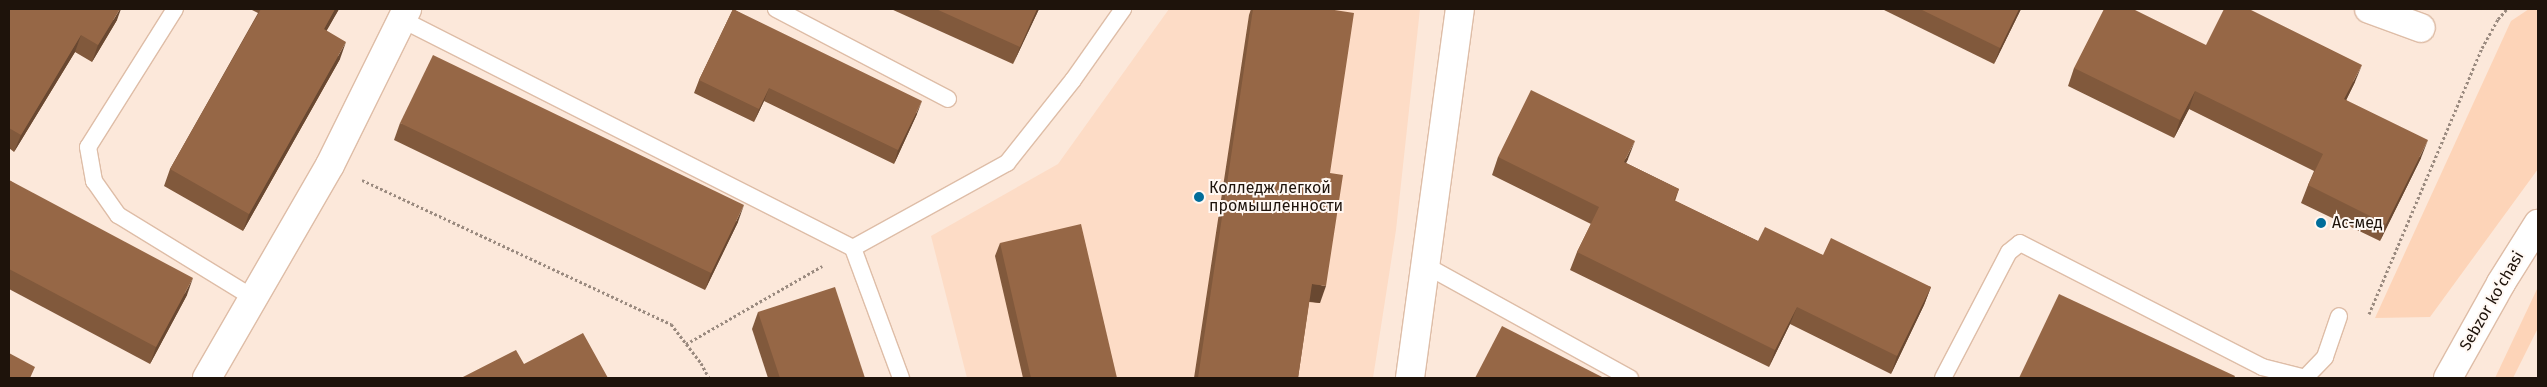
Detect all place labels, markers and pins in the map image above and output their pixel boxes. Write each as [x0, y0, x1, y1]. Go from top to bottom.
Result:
place label: Колледж легкой промышленности [1209, 178, 1343, 216]
marker: Колледж легкой промышленности [1193, 191, 1205, 203]
place label: Ас-мед [2332, 213, 2383, 233]
marker: Ас-мед [2314, 216, 2328, 230]

